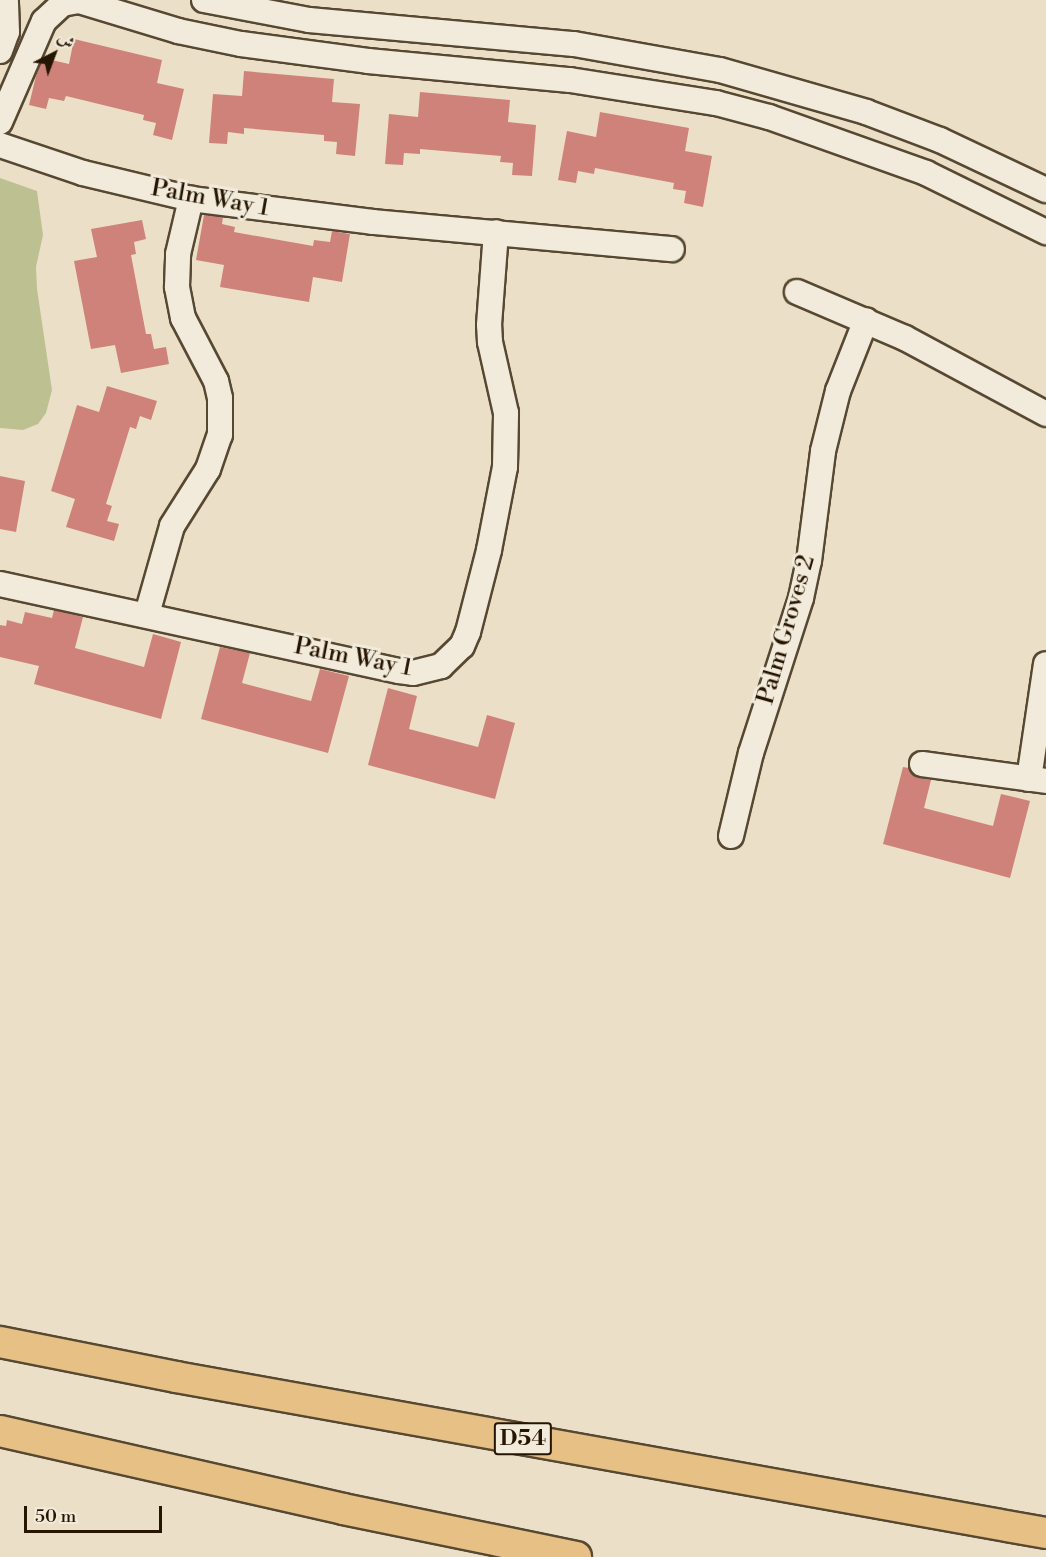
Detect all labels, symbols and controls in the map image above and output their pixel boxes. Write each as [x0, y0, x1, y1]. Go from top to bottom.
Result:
north arrow [24, 24, 84, 84]
text: ش [53, 28, 79, 53]
street label: Palm Way 1 [149, 174, 271, 224]
street label: Palm Groves 2 [752, 552, 822, 708]
street label: Palm Way 1 [292, 632, 414, 684]
road number: D54 [493, 1420, 553, 1458]
scale bar [27, 1494, 165, 1532]
text: 50 m [35, 1505, 76, 1528]

